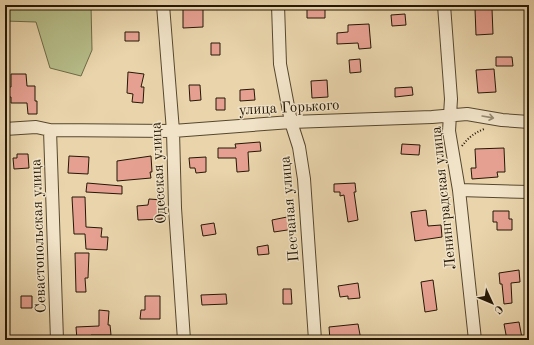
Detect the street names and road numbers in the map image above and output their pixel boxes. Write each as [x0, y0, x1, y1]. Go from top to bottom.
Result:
street label: улица Горького [238, 98, 340, 119]
street label: Одесская улица [149, 121, 170, 224]
street label: Ленинградская улица [429, 125, 459, 270]
street label: Песчаная улица [278, 155, 303, 262]
street label: Севастопольская улица [29, 158, 50, 314]

